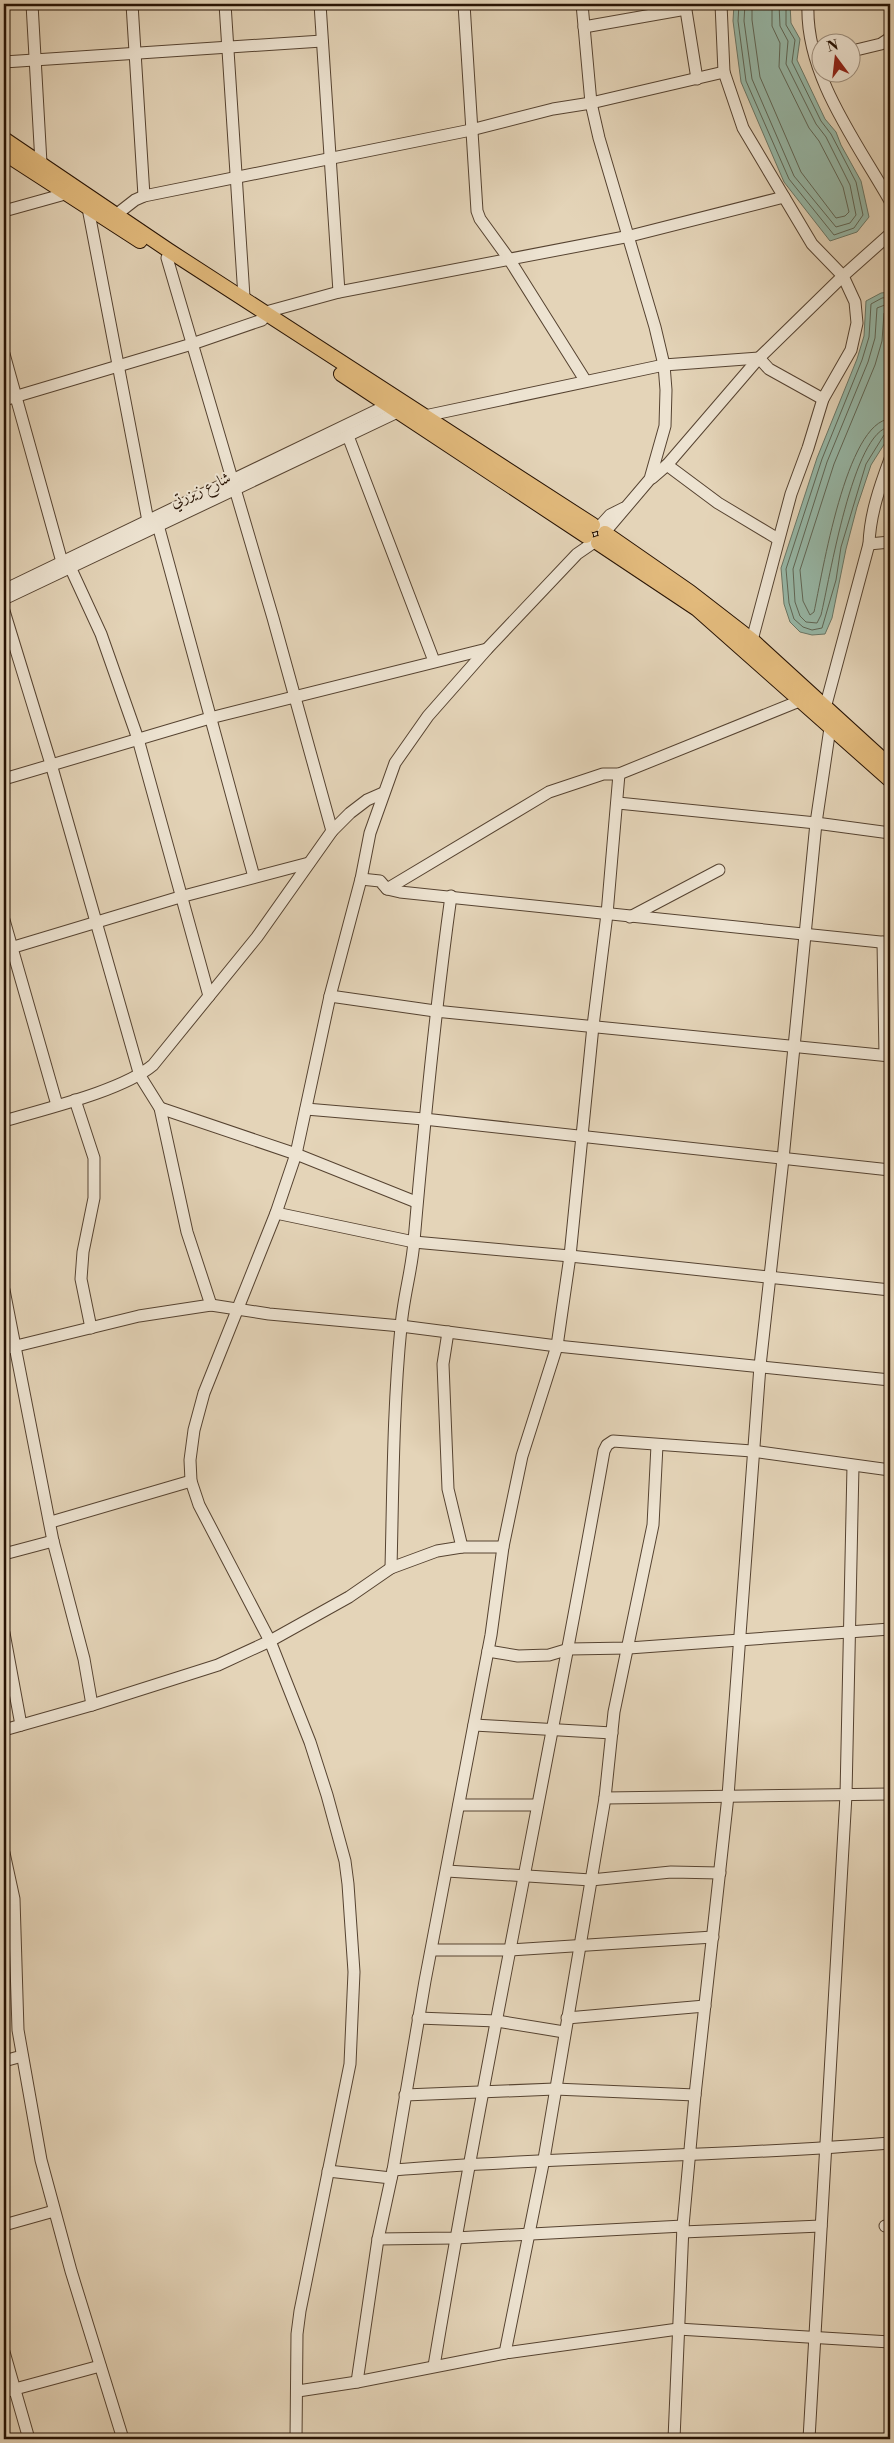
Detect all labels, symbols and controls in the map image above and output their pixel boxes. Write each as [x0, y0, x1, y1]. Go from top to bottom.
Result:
north arrow [812, 32, 862, 82]
text: N [825, 36, 841, 57]
street label: شارع زيزرتي [167, 468, 235, 515]

